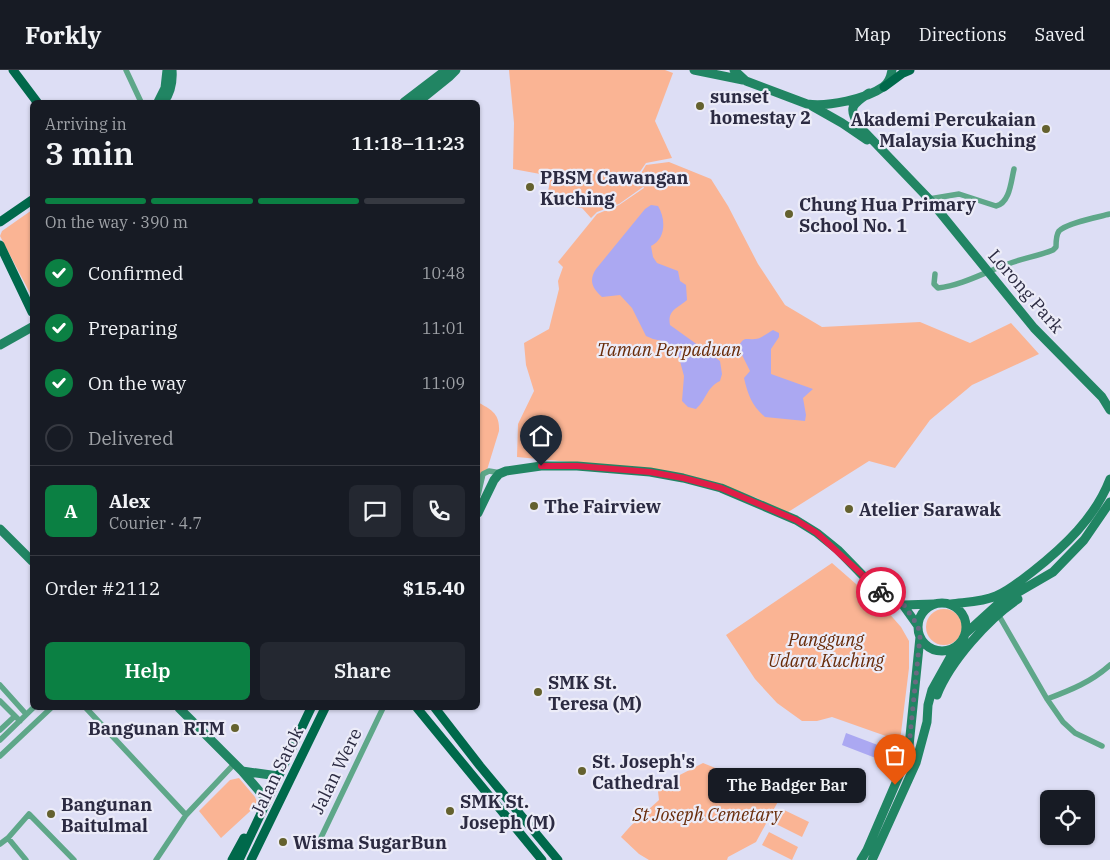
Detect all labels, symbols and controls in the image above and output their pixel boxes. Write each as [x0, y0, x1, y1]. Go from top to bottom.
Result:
text: Forkly [25, 19, 101, 51]
text: Map [854, 23, 891, 46]
text: Directions [919, 23, 1007, 46]
text: Saved [1035, 23, 1085, 46]
place label: sunset homestay 2 [710, 85, 811, 129]
marker: sunset homestay 2 [694, 100, 706, 112]
place label: Akademi Percukaian Malaysia Kuching [851, 108, 1037, 152]
text: Arriving in [45, 114, 127, 134]
marker: Akademi Percukaian Malaysia Kuching [1040, 123, 1052, 135]
text: 11:18–11:23 [351, 131, 465, 155]
text: 3 min [45, 132, 134, 174]
place label: PBSM Cawangan Kuching [540, 166, 688, 210]
marker: PBSM Cawangan Kuching [524, 181, 536, 193]
place label: Chung Hua Primary School No. 1 [799, 193, 977, 237]
marker: Chung Hua Primary School No. 1 [783, 208, 795, 220]
text: On the way · 390 m [45, 212, 188, 232]
street label: Lorong Park [983, 244, 1069, 338]
icon: check [45, 259, 73, 287]
text: Confirmed [88, 261, 183, 285]
text: 10:48 [422, 263, 465, 283]
icon: check [45, 314, 73, 342]
text: Preparing [88, 316, 177, 340]
text: 11:01 [422, 318, 465, 338]
park label: Taman Perpaduan [597, 338, 742, 361]
icon: check [45, 369, 73, 397]
text: On the way [88, 371, 186, 395]
text: 11:09 [422, 373, 465, 393]
pin [520, 415, 562, 466]
icon: home [527, 422, 555, 450]
text: Delivered [88, 426, 174, 450]
button: chat [349, 485, 401, 537]
button: phone [413, 485, 465, 537]
text: Alex [109, 489, 150, 513]
place label: The Fairview [544, 495, 662, 518]
place label: Atelier Sarawak [859, 498, 1001, 521]
text: A [64, 499, 78, 523]
marker: The Fairview [528, 500, 540, 512]
marker: Atelier Sarawak [843, 503, 855, 515]
text: Courier · 4.7 [109, 513, 202, 533]
courier [856, 567, 906, 617]
text: Order #2112 [45, 576, 160, 600]
text: $15.40 [403, 576, 465, 600]
icon: bike [867, 578, 895, 606]
park label: Panggung Udara Kuching [768, 628, 885, 672]
button: Help [45, 642, 250, 700]
button: Share [260, 642, 465, 700]
place label: SMK St. Teresa (M) [548, 671, 642, 715]
marker: SMK St. Teresa (M) [532, 686, 544, 698]
place label: Bangunan RTM [88, 717, 225, 740]
marker: Bangunan RTM [229, 722, 241, 734]
street label: Jalan Satok [246, 722, 309, 819]
street label: Jalan Were [305, 724, 367, 818]
pin [874, 734, 916, 785]
icon: bag [881, 741, 909, 769]
place label: St. Joseph's Cathedral [592, 750, 695, 794]
marker: St. Joseph's Cathedral [576, 765, 588, 777]
callout: The Badger Bar [708, 768, 865, 802]
text: The Badger Bar [727, 775, 847, 795]
place label: SMK St. Joseph (M) [460, 790, 555, 834]
map controls [1040, 790, 1095, 845]
button: locate [1040, 790, 1095, 845]
place label: Bangunan Baitulmal [61, 793, 152, 837]
park label: St Joseph Cemetary [632, 803, 783, 826]
marker: SMK St. Joseph (M) [444, 805, 456, 817]
marker: Bangunan Baitulmal [45, 808, 57, 820]
place label: Wisma SugarBun [293, 831, 447, 854]
marker: Wisma SugarBun [277, 836, 289, 848]

